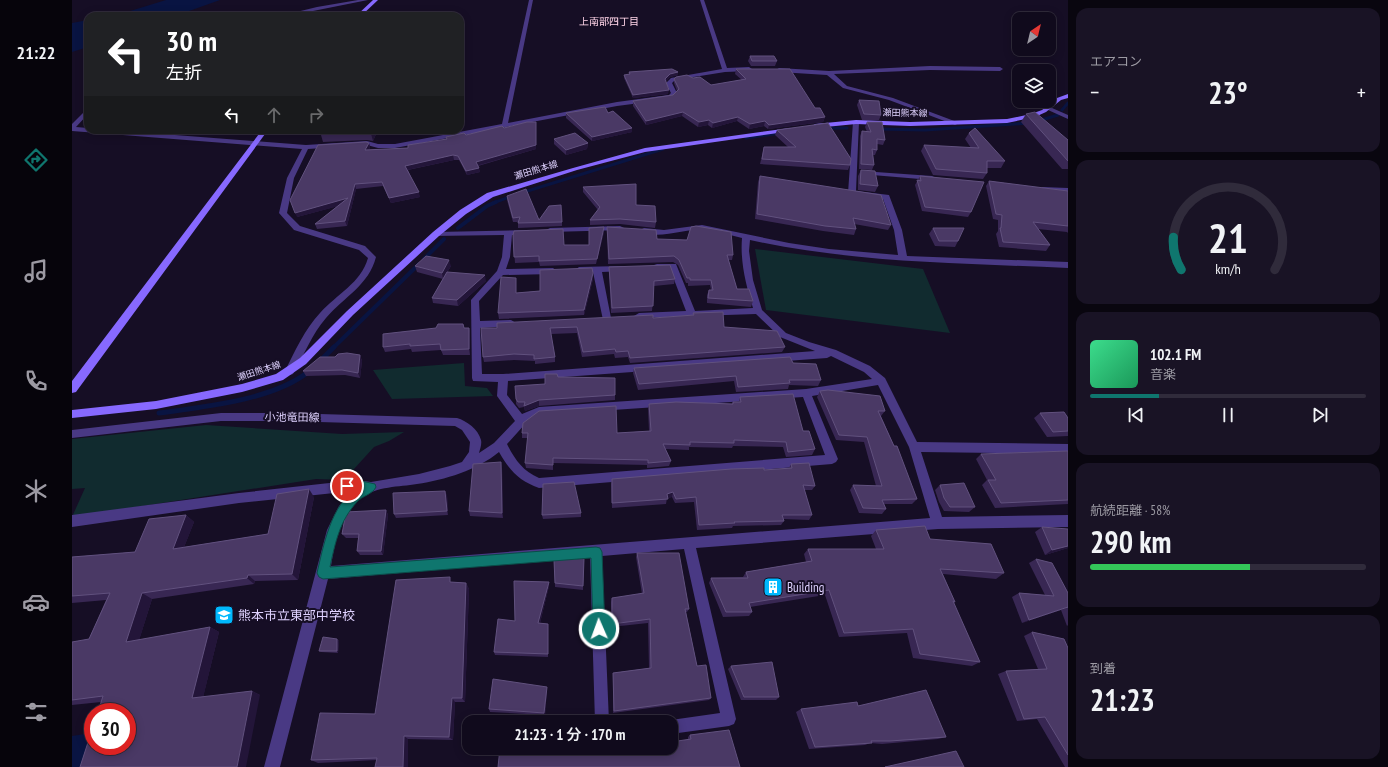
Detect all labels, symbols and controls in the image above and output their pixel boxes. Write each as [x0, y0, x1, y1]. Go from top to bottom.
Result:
north arrow [1012, 12, 1056, 56]
map controls [1012, 12, 1056, 108]
district label: 上南部四丁目 [579, 15, 639, 28]
text: 30 m [166, 22, 217, 59]
icon: left [100, 28, 152, 80]
text: 21:22 [17, 41, 55, 64]
text: エアコン [1090, 53, 1142, 70]
text: 左折 [166, 61, 202, 84]
button: layers [1012, 64, 1056, 108]
text: 23° [1208, 73, 1248, 112]
text: − [1090, 78, 1099, 106]
text: + [1357, 78, 1366, 106]
icon: left [221, 104, 243, 126]
icon: ahead [263, 104, 285, 126]
icon: right [305, 104, 327, 126]
street label: 瀬田熊本線 [882, 107, 929, 118]
icon: directions [22, 146, 50, 174]
street label: 瀬田熊本線 [513, 157, 560, 181]
text: 21 [1208, 210, 1248, 263]
icon: music [22, 257, 50, 285]
text: km/h [1215, 258, 1241, 277]
text: 102.1 FM [1150, 345, 1201, 364]
street label: 瀬田熊本線 [236, 358, 283, 383]
text: 音楽 [1150, 366, 1176, 383]
icon: phone [22, 367, 50, 395]
icon: previous [1125, 404, 1147, 426]
icon: pause [1217, 404, 1239, 426]
icon: next [1309, 404, 1331, 426]
street label: 小池竜田線 [264, 410, 320, 424]
pin [330, 469, 364, 503]
icon: arrive [336, 475, 358, 497]
icon: climate [22, 477, 50, 505]
text: 航続距離 · 58% [1090, 502, 1170, 519]
text: 290 km [1090, 522, 1171, 561]
building icon: Building [762, 576, 784, 598]
place label: Building [787, 579, 824, 596]
icon: car [22, 588, 50, 616]
school or university icon: 熊本市立東部中学校 [213, 604, 235, 626]
place label: 熊本市立東部中学校 [238, 607, 355, 624]
position arrow [578, 608, 620, 650]
text: 到着 [1090, 660, 1116, 677]
text: 21:23 [1090, 680, 1155, 719]
icon: filters [22, 698, 50, 726]
speed limit sign: 30 [84, 703, 136, 755]
text: 21:23 · 1 分 · 170 m [515, 725, 625, 744]

